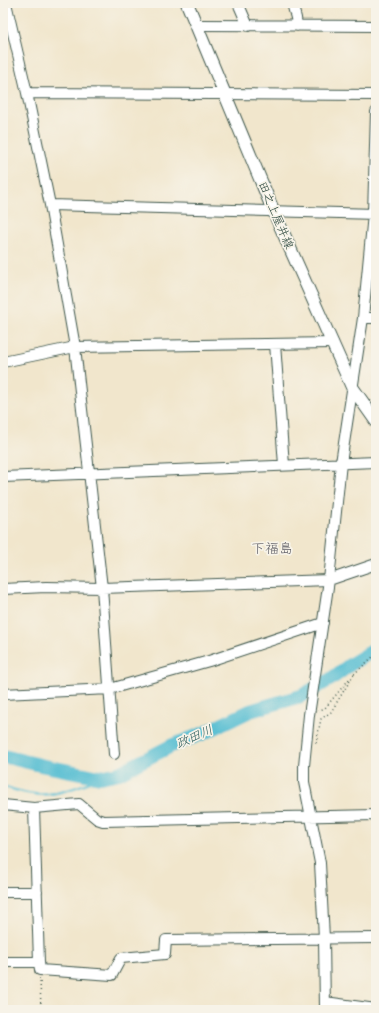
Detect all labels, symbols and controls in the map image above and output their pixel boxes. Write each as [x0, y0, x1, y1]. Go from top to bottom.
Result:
street label: 田之上屋井線 [255, 179, 297, 251]
district label: 下福島 [251, 539, 293, 557]
water label: 政田川 [173, 721, 215, 752]

